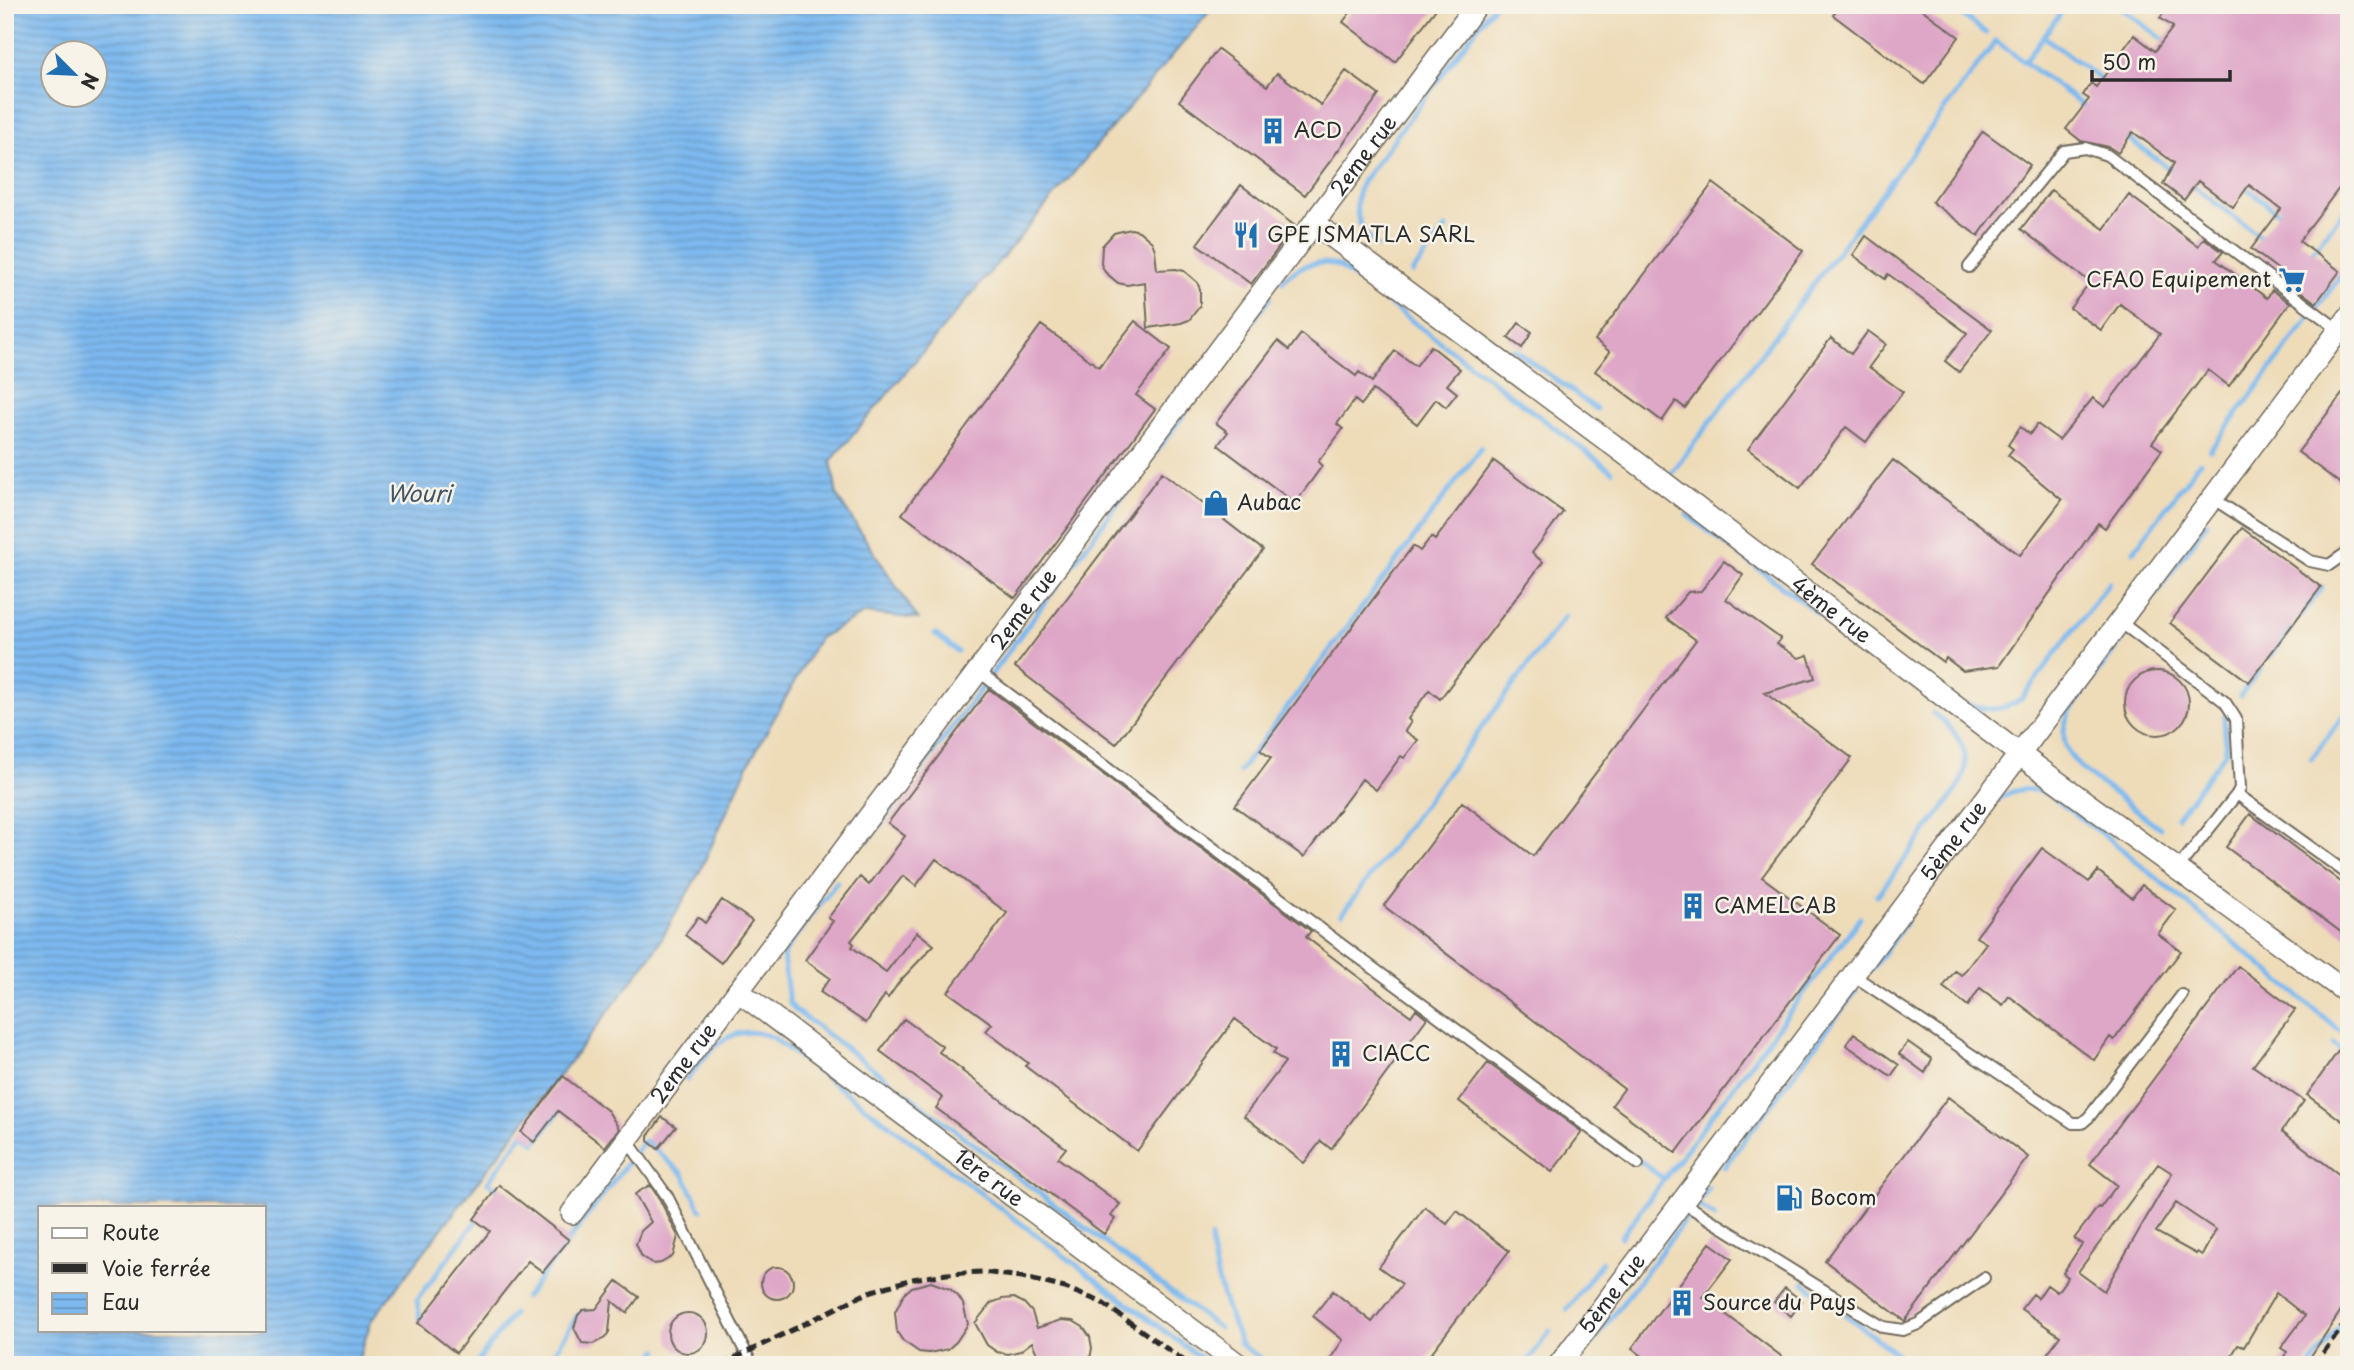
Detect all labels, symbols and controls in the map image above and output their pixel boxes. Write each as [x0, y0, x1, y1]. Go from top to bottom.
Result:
north arrow [38, 38, 108, 108]
scale bar [2092, 38, 2230, 82]
text: 50 m [2102, 45, 2156, 77]
text: N [75, 69, 106, 94]
street label: 2eme rue [1321, 107, 1403, 202]
place label: ACD [1294, 113, 1342, 145]
building icon: ACD [1258, 116, 1288, 146]
place label: GPE ISMATLA SARL [1267, 217, 1475, 249]
restaurant icon: GPE ISMATLA SARL [1231, 220, 1261, 250]
place label: CFAO Equipement [2086, 262, 2271, 294]
supermarket icon: CFAO Equipement [2277, 265, 2307, 295]
water label: Wouri [387, 475, 455, 510]
place label: Aubac [1237, 485, 1301, 517]
shop icon: Aubac [1201, 488, 1231, 518]
street label: 2eme rue [982, 561, 1063, 656]
street label: 4ème rue [1785, 567, 1879, 650]
street label: 5ème rue [1911, 793, 1993, 887]
place label: CAMELCAB [1714, 888, 1836, 920]
building icon: CAMELCAB [1678, 891, 1708, 921]
street label: 2eme rue [642, 1015, 723, 1109]
place label: CIACC [1362, 1036, 1431, 1068]
building icon: CIACC [1326, 1039, 1356, 1069]
street label: 1ère rue [948, 1140, 1032, 1213]
place label: Bocom [1810, 1180, 1877, 1212]
fuel station icon: Bocom [1774, 1183, 1804, 1213]
legend [38, 1206, 266, 1332]
text: Route [102, 1215, 160, 1247]
street label: 5ème rue [1570, 1246, 1652, 1340]
text: Voie ferrée [102, 1251, 211, 1283]
text: Eau [102, 1285, 140, 1317]
place label: Source du Pays [1703, 1285, 1856, 1317]
building icon: Source du Pays [1667, 1288, 1697, 1318]

